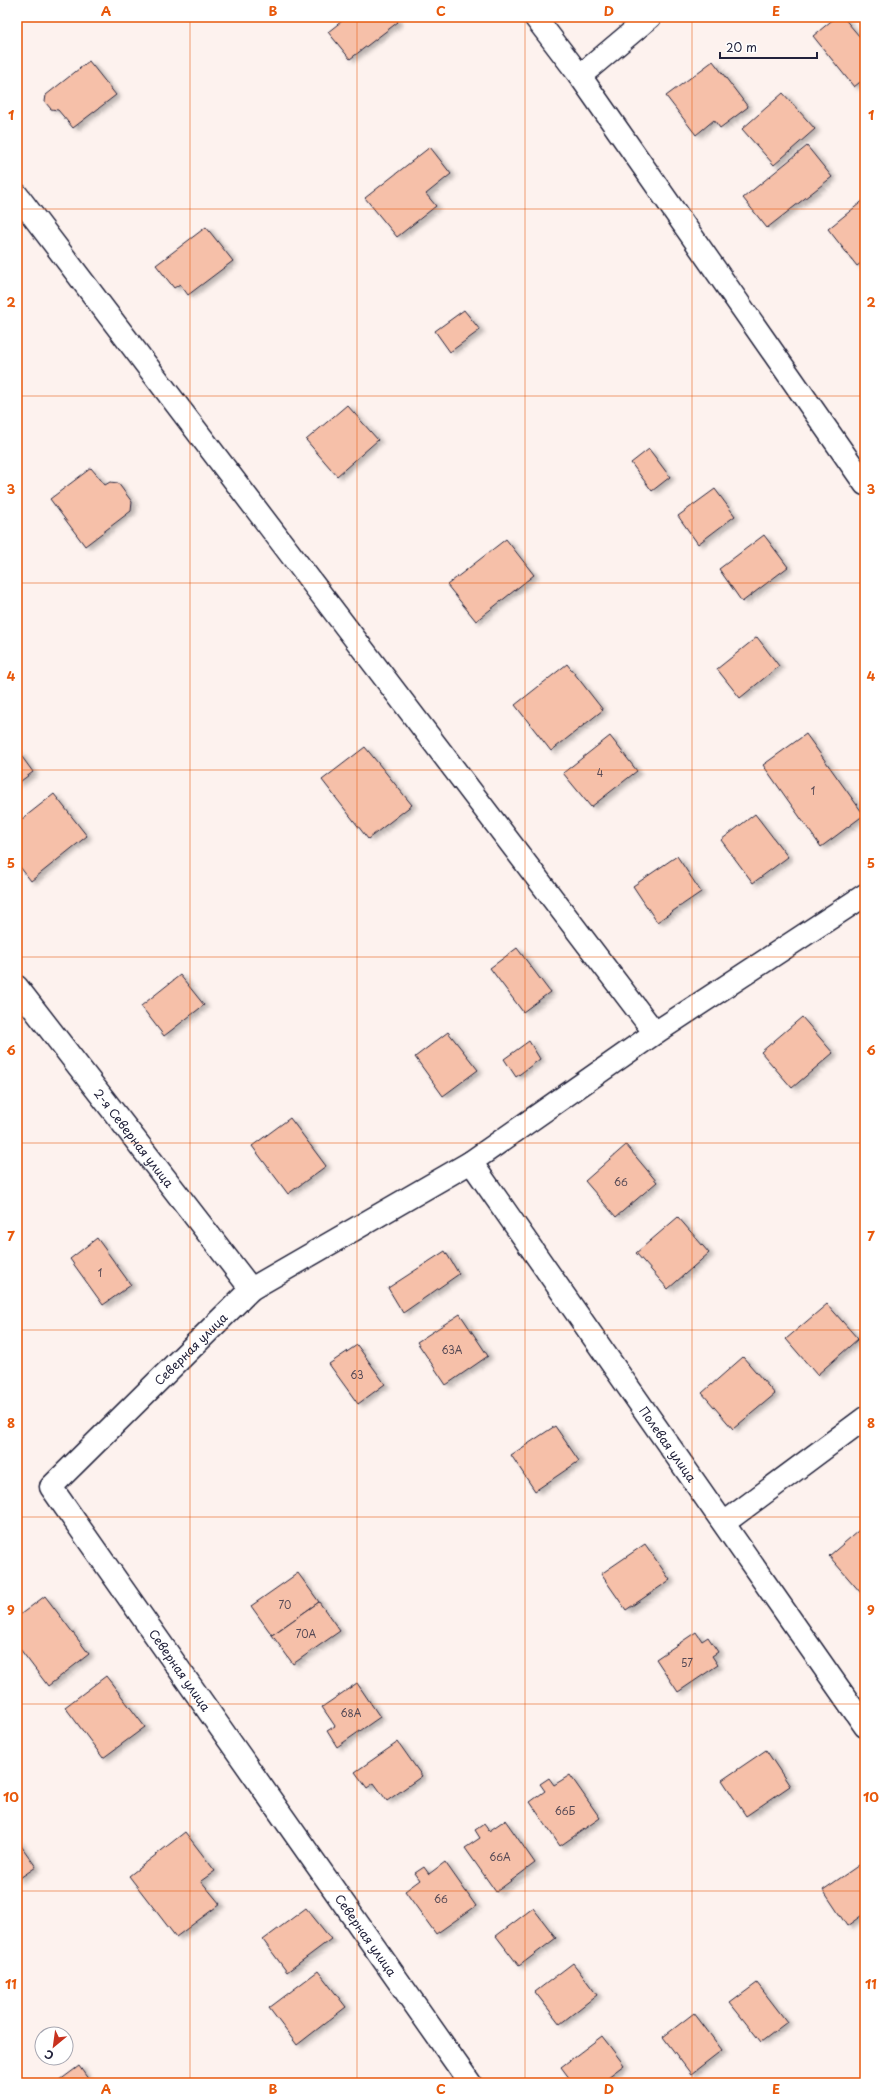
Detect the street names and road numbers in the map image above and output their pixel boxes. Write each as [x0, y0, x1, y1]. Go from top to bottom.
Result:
street label: 2-я Северная улица [90, 1085, 178, 1192]
street label: Северная улица [150, 1308, 232, 1389]
street label: Полевая улица [635, 1402, 701, 1486]
street label: Северная улица [145, 1625, 215, 1715]
street label: Северная улица [331, 1890, 401, 1980]

